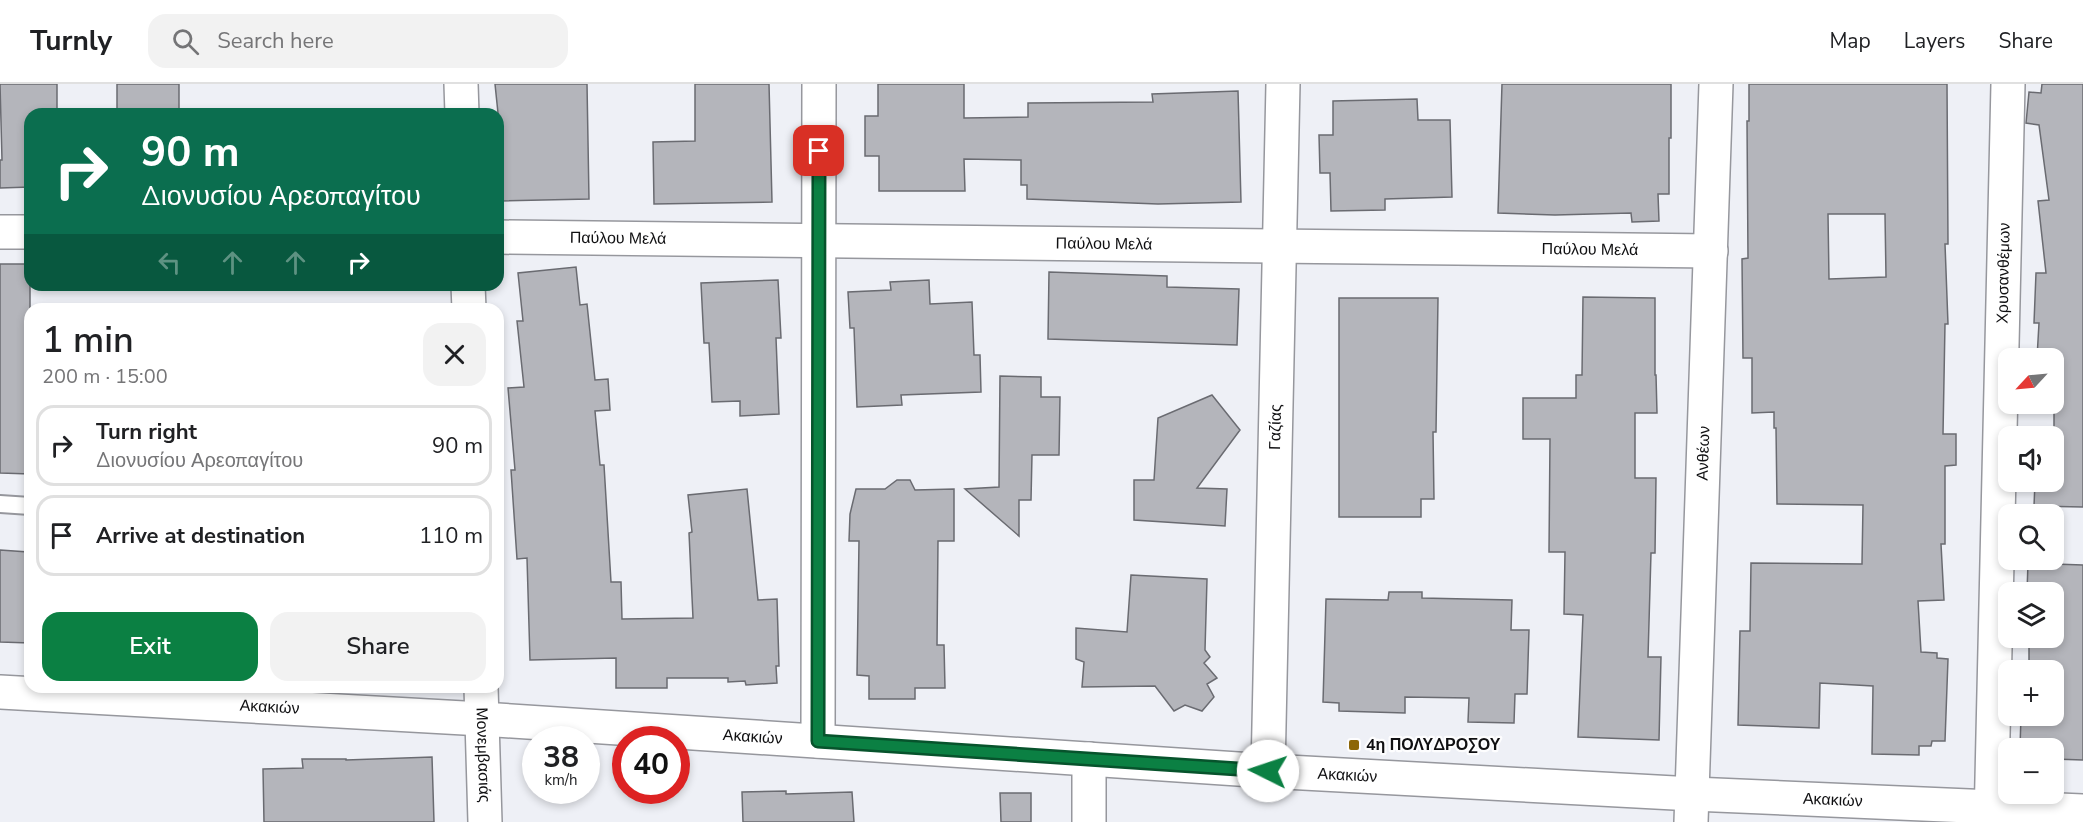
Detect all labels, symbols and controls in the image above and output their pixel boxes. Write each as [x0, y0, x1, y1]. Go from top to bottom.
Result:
search box [148, 14, 568, 68]
text: Turnly [30, 22, 112, 60]
icon: search [169, 25, 202, 58]
text: Search here [217, 26, 334, 56]
text: Map [1829, 27, 1871, 55]
text: Layers [1904, 27, 1965, 55]
text: Share [1998, 27, 2053, 55]
text: 90 m [141, 124, 240, 181]
pin [793, 125, 844, 176]
icon: right [42, 132, 120, 210]
icon: arrive [802, 134, 835, 167]
text: Διονυσίου Αρεοπαγίτου [141, 178, 421, 215]
street label: Χρυσανθέμων [1991, 222, 2016, 324]
street label: Παύλου Μελά [570, 227, 666, 250]
street label: Παύλου Μελά [1056, 232, 1152, 256]
street label: Παύλου Μελά [1542, 238, 1638, 261]
icon: left [153, 246, 186, 279]
icon: ahead [216, 246, 249, 279]
icon: ahead [279, 246, 312, 279]
icon: right [342, 246, 375, 279]
text: 1 min [42, 316, 134, 365]
button: close [423, 323, 486, 386]
north arrow [1998, 348, 2064, 414]
map controls [1998, 348, 2064, 804]
text: 200 m · 15:00 [42, 363, 168, 390]
street label: Γαζίας [1264, 404, 1287, 450]
text: Turn right [96, 417, 197, 447]
street label: Ανθέων [1692, 425, 1715, 481]
button: sound [1998, 426, 2064, 492]
icon: right [45, 429, 78, 462]
text: 90 m [432, 431, 483, 461]
text: Διονυσίου Αρεοπαγίτου [96, 447, 303, 474]
button: search [1998, 504, 2064, 570]
icon: arrive [45, 519, 78, 552]
text: Arrive at destination [96, 521, 305, 551]
text: 110 m [419, 521, 483, 551]
button: layers [1998, 582, 2064, 648]
button: Exit [42, 612, 258, 681]
button: Share [270, 612, 486, 681]
button: + [1998, 660, 2064, 726]
street label: Ακακιών [239, 694, 300, 720]
street label: Μονεμβασιάς [471, 707, 495, 803]
street label: Ακακιών [722, 724, 783, 750]
speed limit sign: 40 [612, 726, 690, 804]
place label: 4η ΠΟΛΥΔΡΟΣΟΥ [1366, 734, 1501, 756]
text: 38 [543, 737, 579, 778]
marker: 4η ΠΟΛΥΔΡΟΣΟΥ [1347, 738, 1361, 752]
button: − [1998, 738, 2064, 804]
position arrow [1236, 739, 1300, 803]
street label: Ακακιών [1317, 763, 1378, 788]
text: km/h [544, 770, 578, 790]
street label: Ακακιών [1802, 788, 1863, 812]

